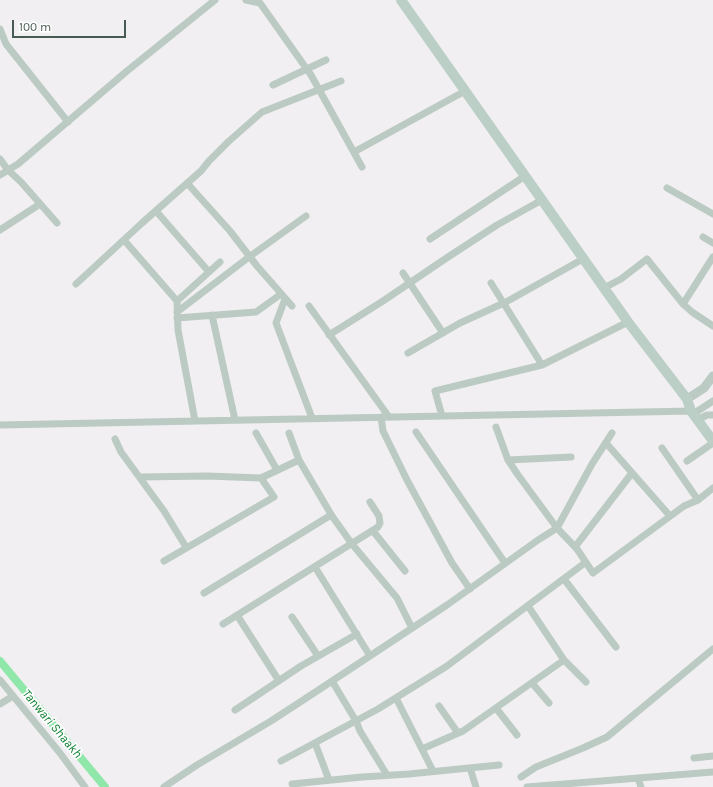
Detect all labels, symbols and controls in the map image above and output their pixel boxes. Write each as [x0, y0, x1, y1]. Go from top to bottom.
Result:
scale bar [14, 12, 128, 38]
text: 100 m [19, 20, 51, 34]
water label: Tanwari Shaakh [19, 686, 85, 762]

